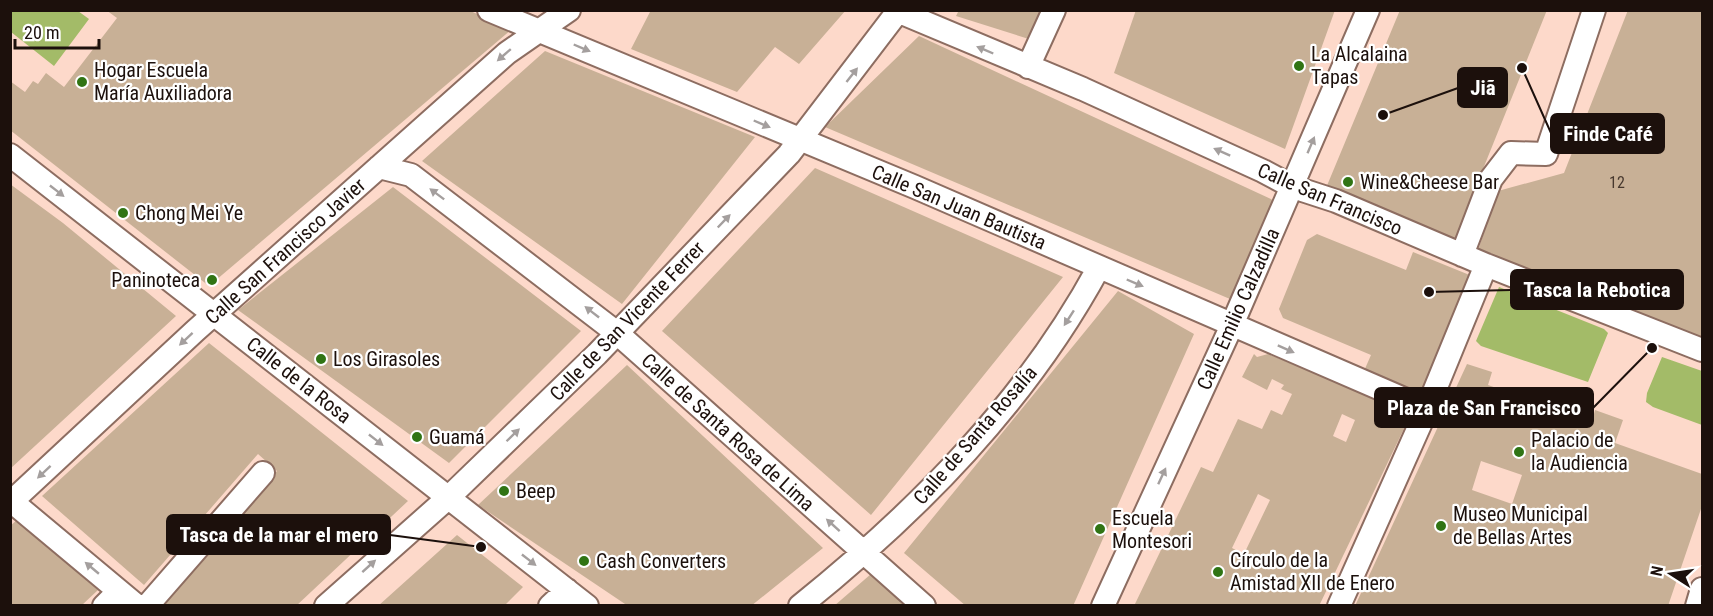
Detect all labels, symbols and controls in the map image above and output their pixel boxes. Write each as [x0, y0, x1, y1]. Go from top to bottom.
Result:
scale bar [15, 12, 99, 50]
text: 20 m [24, 22, 59, 43]
place label: La Alcalaina Tapas [1311, 42, 1408, 89]
one-way arrow [574, 44, 591, 53]
one-way arrow [976, 44, 994, 54]
one-way arrow [496, 49, 512, 62]
place label: Hogar Escuela María Auxiliadora [94, 58, 232, 105]
marker: La Alcalaina Tapas [1292, 59, 1306, 73]
one-way arrow [845, 67, 857, 82]
callout: Jiã [1458, 68, 1507, 107]
marker: Hogar Escuela María Auxiliadora [75, 75, 89, 89]
text: Jiã [1470, 76, 1496, 100]
callout: Finde Café [1551, 114, 1664, 153]
one-way arrow [754, 119, 772, 129]
text: Finde Café [1563, 122, 1653, 146]
one-way arrow [1307, 136, 1316, 154]
one-way arrow [1212, 147, 1230, 157]
street label: Calle San Francisco [1254, 158, 1406, 240]
street label: Calle San Juan Bautista [868, 159, 1050, 255]
place label: Wine&Cheese Bar [1360, 170, 1499, 194]
street label: Calle San Francisco Javier [200, 173, 370, 329]
house number: 12 [1609, 173, 1625, 192]
marker: Wine&Cheese Bar [1341, 175, 1355, 189]
one-way arrow [49, 184, 64, 196]
one-way arrow [430, 189, 445, 201]
place label: Chong Mei Ye [135, 201, 243, 225]
marker: Chong Mei Ye [116, 206, 130, 220]
one-way arrow [717, 214, 731, 229]
street label: Calle Emilio Calzadilla [1192, 224, 1284, 394]
street label: Calle de San Vicente Ferrer [545, 236, 709, 406]
place label: Paninoteca [111, 268, 200, 292]
callout: Tasca la Rebotica [1511, 270, 1683, 309]
marker: Paninoteca [205, 273, 219, 287]
one-way arrow [1126, 278, 1144, 288]
text: Tasca la Rebotica [1523, 278, 1671, 302]
one-way arrow [585, 307, 600, 319]
one-way arrow [1064, 310, 1075, 326]
one-way arrow [179, 332, 194, 345]
street label: Calle de la Rosa [242, 332, 356, 428]
one-way arrow [1277, 344, 1295, 354]
place label: Los Girasoles [333, 347, 440, 371]
street label: Calle de Santa Rosa de Lima [637, 348, 819, 516]
marker: Los Girasoles [314, 352, 328, 366]
street label: Calle de Santa Rosalía [908, 361, 1042, 509]
callout: Plaza de San Francisco [1375, 388, 1593, 427]
text: Plaza de San Francisco [1387, 396, 1581, 420]
place label: Guamá [429, 425, 485, 449]
one-way arrow [506, 428, 521, 442]
place label: Palacio de la Audiencia [1531, 428, 1628, 475]
marker: Guamá [410, 430, 424, 444]
one-way arrow [368, 434, 383, 446]
marker: Palacio de la Audiencia [1512, 445, 1526, 459]
one-way arrow [36, 465, 51, 479]
one-way arrow [1157, 467, 1166, 484]
place label: Beep [516, 479, 556, 503]
marker: Beep [497, 484, 511, 498]
place label: Museo Municipal de Bellas Artes [1453, 502, 1588, 549]
place label: Escuela Montesori [1112, 506, 1192, 553]
callout: Tasca de la mar el mero [167, 515, 390, 554]
one-way arrow [826, 519, 841, 532]
marker: Museo Municipal de Bellas Artes [1434, 519, 1448, 533]
marker: Escuela Montesori [1093, 522, 1107, 536]
text: Tasca de la mar el mero [180, 523, 378, 547]
north arrow [1641, 544, 1701, 604]
place label: Círculo de la Amistad XII de Enero [1230, 548, 1395, 595]
place label: Cash Converters [596, 549, 726, 573]
one-way arrow [522, 554, 537, 566]
marker: Cash Converters [577, 554, 591, 568]
one-way arrow [362, 559, 377, 573]
one-way arrow [85, 562, 100, 575]
text: N [1647, 564, 1667, 578]
marker: Círculo de la Amistad XII de Enero [1211, 565, 1225, 579]

